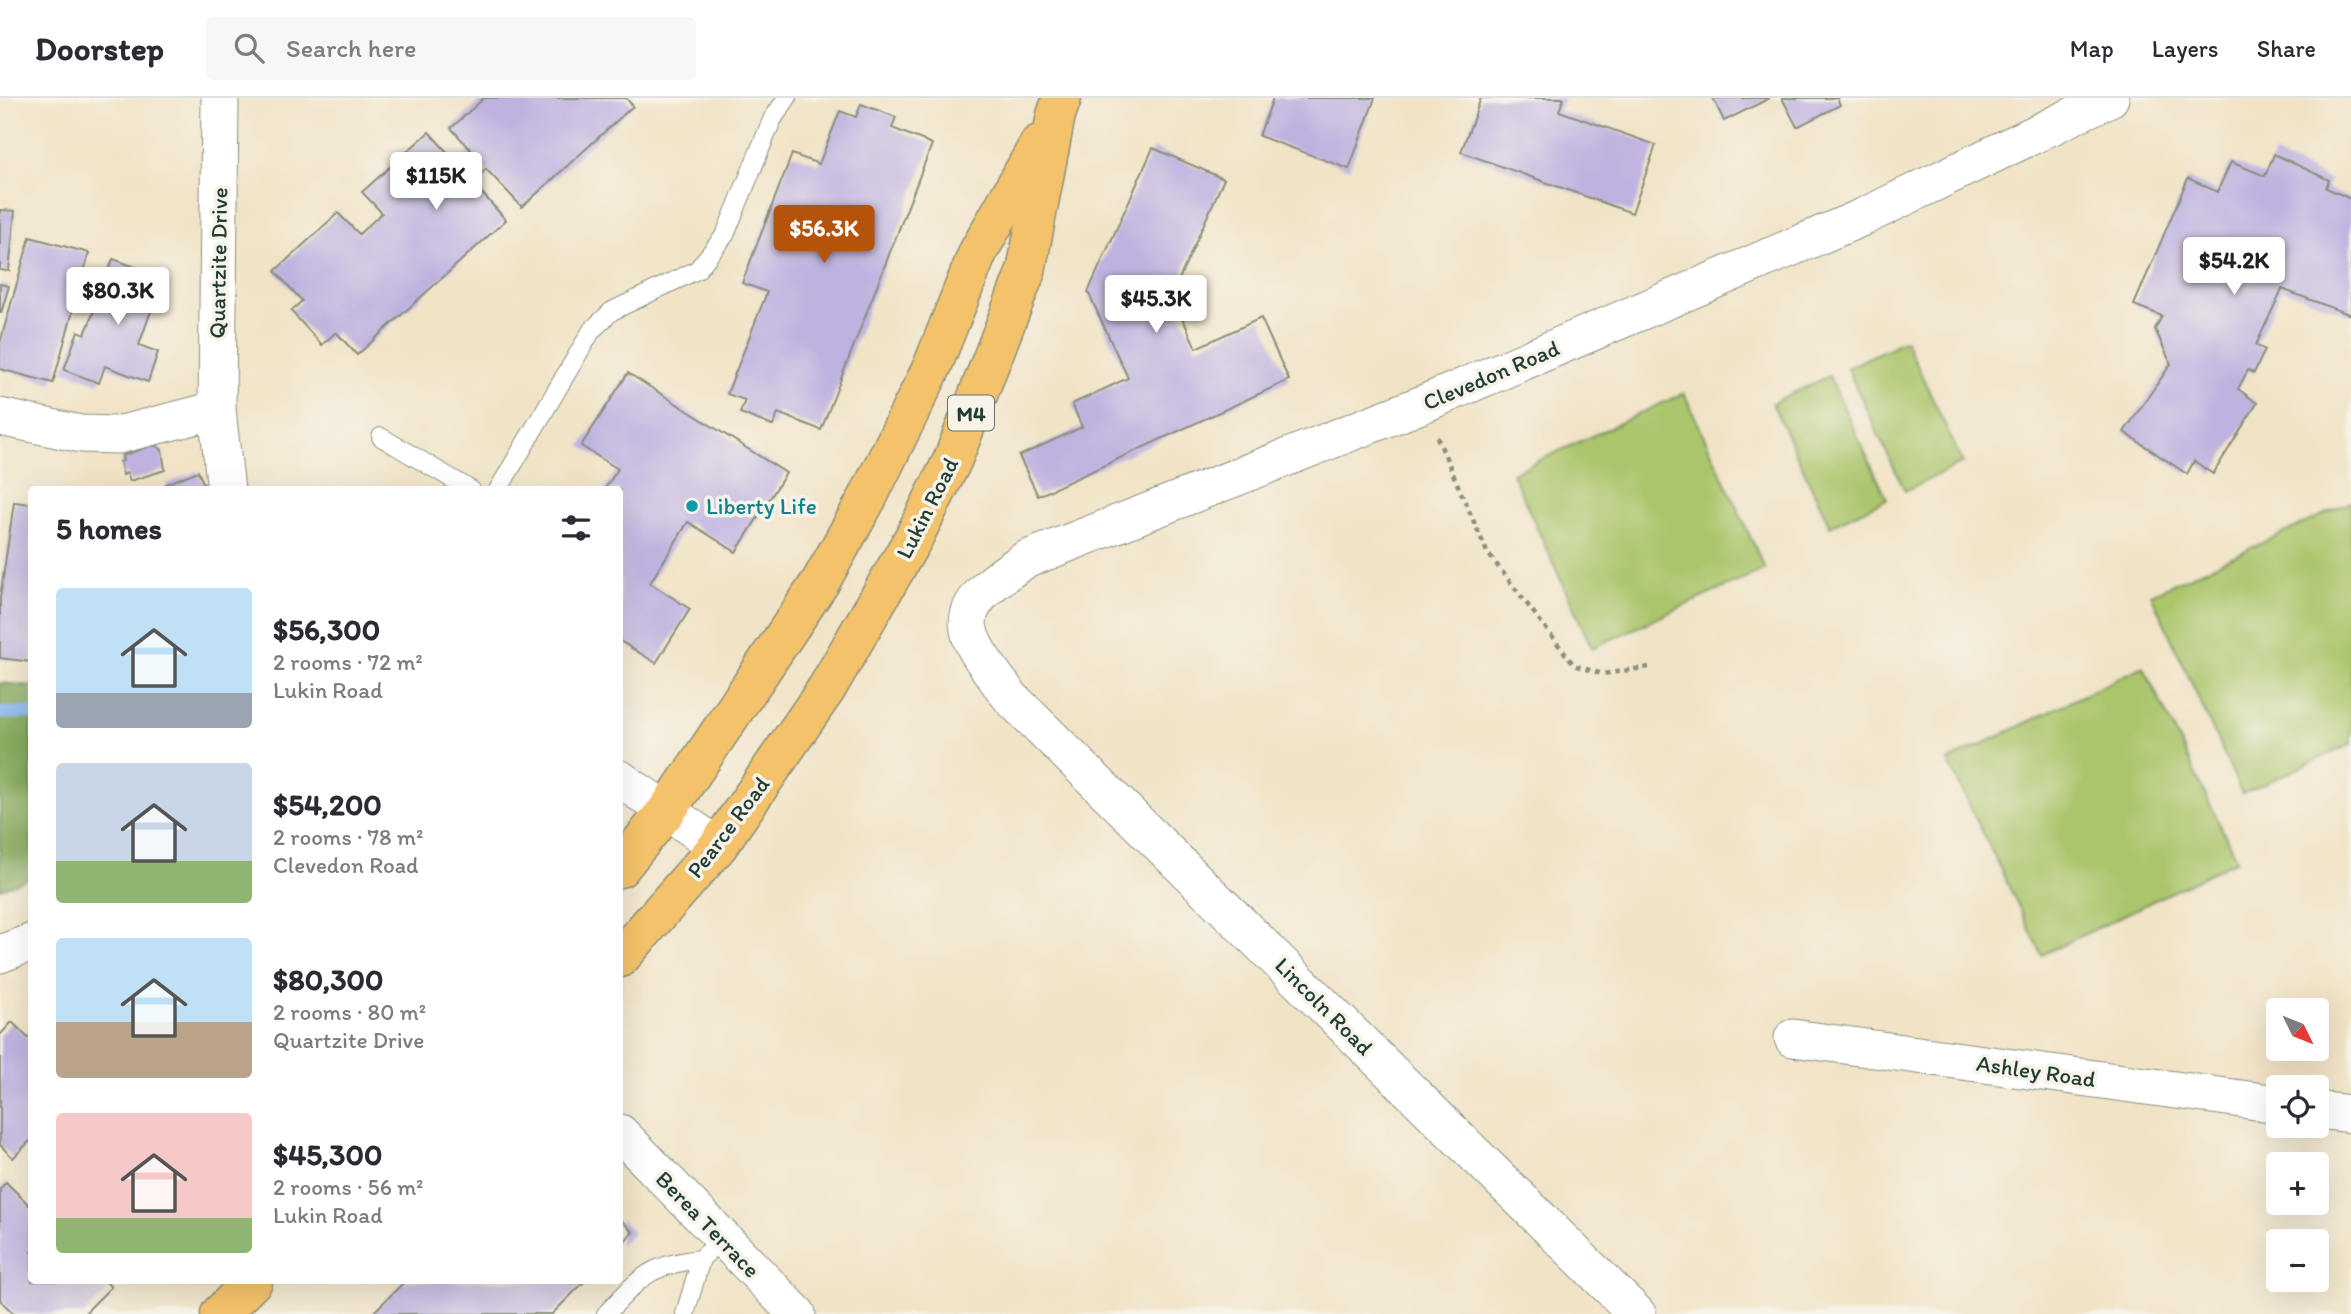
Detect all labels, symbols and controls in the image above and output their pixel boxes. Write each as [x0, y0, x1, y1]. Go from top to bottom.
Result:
search box [206, 17, 696, 80]
text: Doorstep [35, 29, 164, 68]
icon: search [230, 29, 268, 67]
text: Search here [286, 32, 416, 64]
text: Map [2070, 34, 2114, 63]
text: Layers [2152, 34, 2219, 63]
text: Share [2257, 34, 2316, 63]
pin: $115K [387, 152, 485, 212]
text: $115K [406, 161, 466, 189]
street label: Quartzite Drive [203, 187, 233, 339]
pin: $56.3K [767, 206, 881, 265]
text: $56.3K [790, 214, 858, 242]
pin: $54.2K [2177, 238, 2291, 297]
text: $54.2K [2199, 246, 2269, 274]
pin: $80.3K [61, 268, 175, 327]
pin: $45.3K [1099, 275, 1213, 335]
text: $80.3K [82, 276, 154, 304]
text: $45.3K [1121, 284, 1191, 312]
street label: Clevedon Road [1419, 334, 1563, 416]
road number: M4 [948, 396, 994, 430]
street label: Lukin Road [890, 452, 965, 563]
place label: Liberty Life [706, 492, 817, 520]
marker: Liberty Life [684, 498, 700, 514]
icon: filters [557, 509, 595, 547]
text: 5 homes [56, 510, 162, 547]
text: $56,300 [273, 611, 380, 648]
icon: home [112, 616, 196, 700]
text: 2 rooms · 72 m² [273, 648, 423, 676]
text: Lukin Road [273, 676, 383, 704]
street label: Pearce Road [681, 770, 776, 883]
text: $54,200 [273, 786, 382, 823]
icon: home [112, 791, 196, 875]
text: 2 rooms · 78 m² [273, 823, 423, 851]
text: Clevedon Road [273, 851, 418, 879]
street label: Lincoln Road [1269, 951, 1379, 1061]
text: $80,300 [273, 961, 384, 998]
icon: home [112, 966, 196, 1050]
text: 2 rooms · 80 m² [273, 998, 426, 1026]
north arrow [2266, 998, 2329, 1060]
map controls [2266, 998, 2329, 1292]
text: Quartzite Drive [273, 1026, 424, 1054]
street label: Ashley Road [1975, 1049, 2097, 1093]
button: locate [2266, 1075, 2329, 1138]
text: $45,300 [273, 1136, 382, 1173]
icon: home [112, 1141, 196, 1225]
button: + [2266, 1152, 2329, 1215]
street label: Berea Terrace [650, 1165, 766, 1283]
text: 2 rooms · 56 m² [273, 1173, 424, 1201]
text: Lukin Road [273, 1201, 383, 1229]
button: − [2266, 1229, 2329, 1292]

